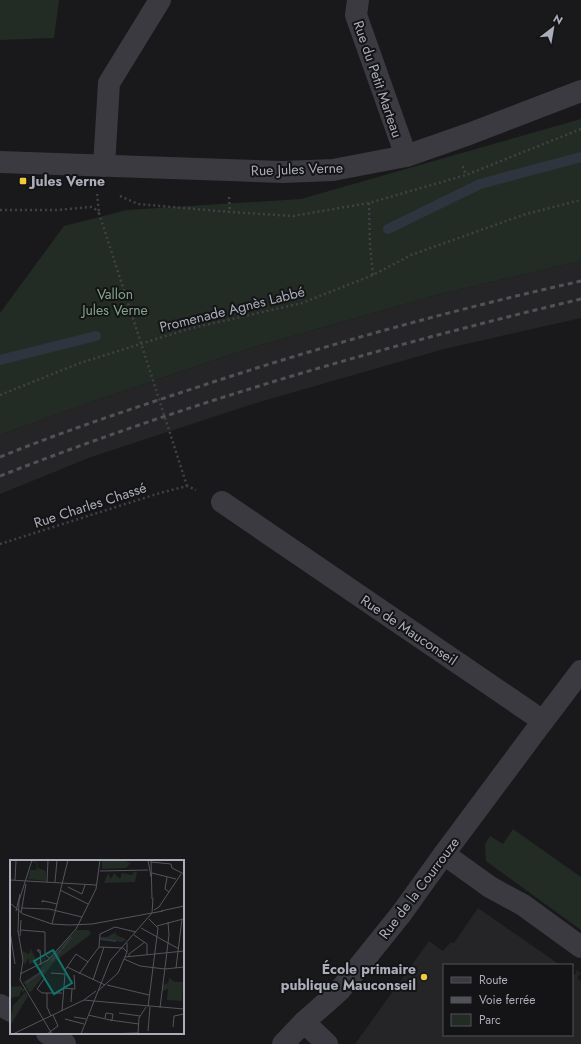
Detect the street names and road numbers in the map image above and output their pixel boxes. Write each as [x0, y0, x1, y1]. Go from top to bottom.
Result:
street label: Rue du Petit Marteau [349, 18, 407, 140]
street label: Rue Jules Verne [251, 157, 343, 181]
street label: Promenade Agnès Labbé [157, 281, 307, 337]
street label: Rue Charles Chassé [31, 477, 149, 533]
street label: Rue de Mauconseil [357, 590, 461, 670]
street label: Rue de la Courrouze [374, 833, 464, 943]

